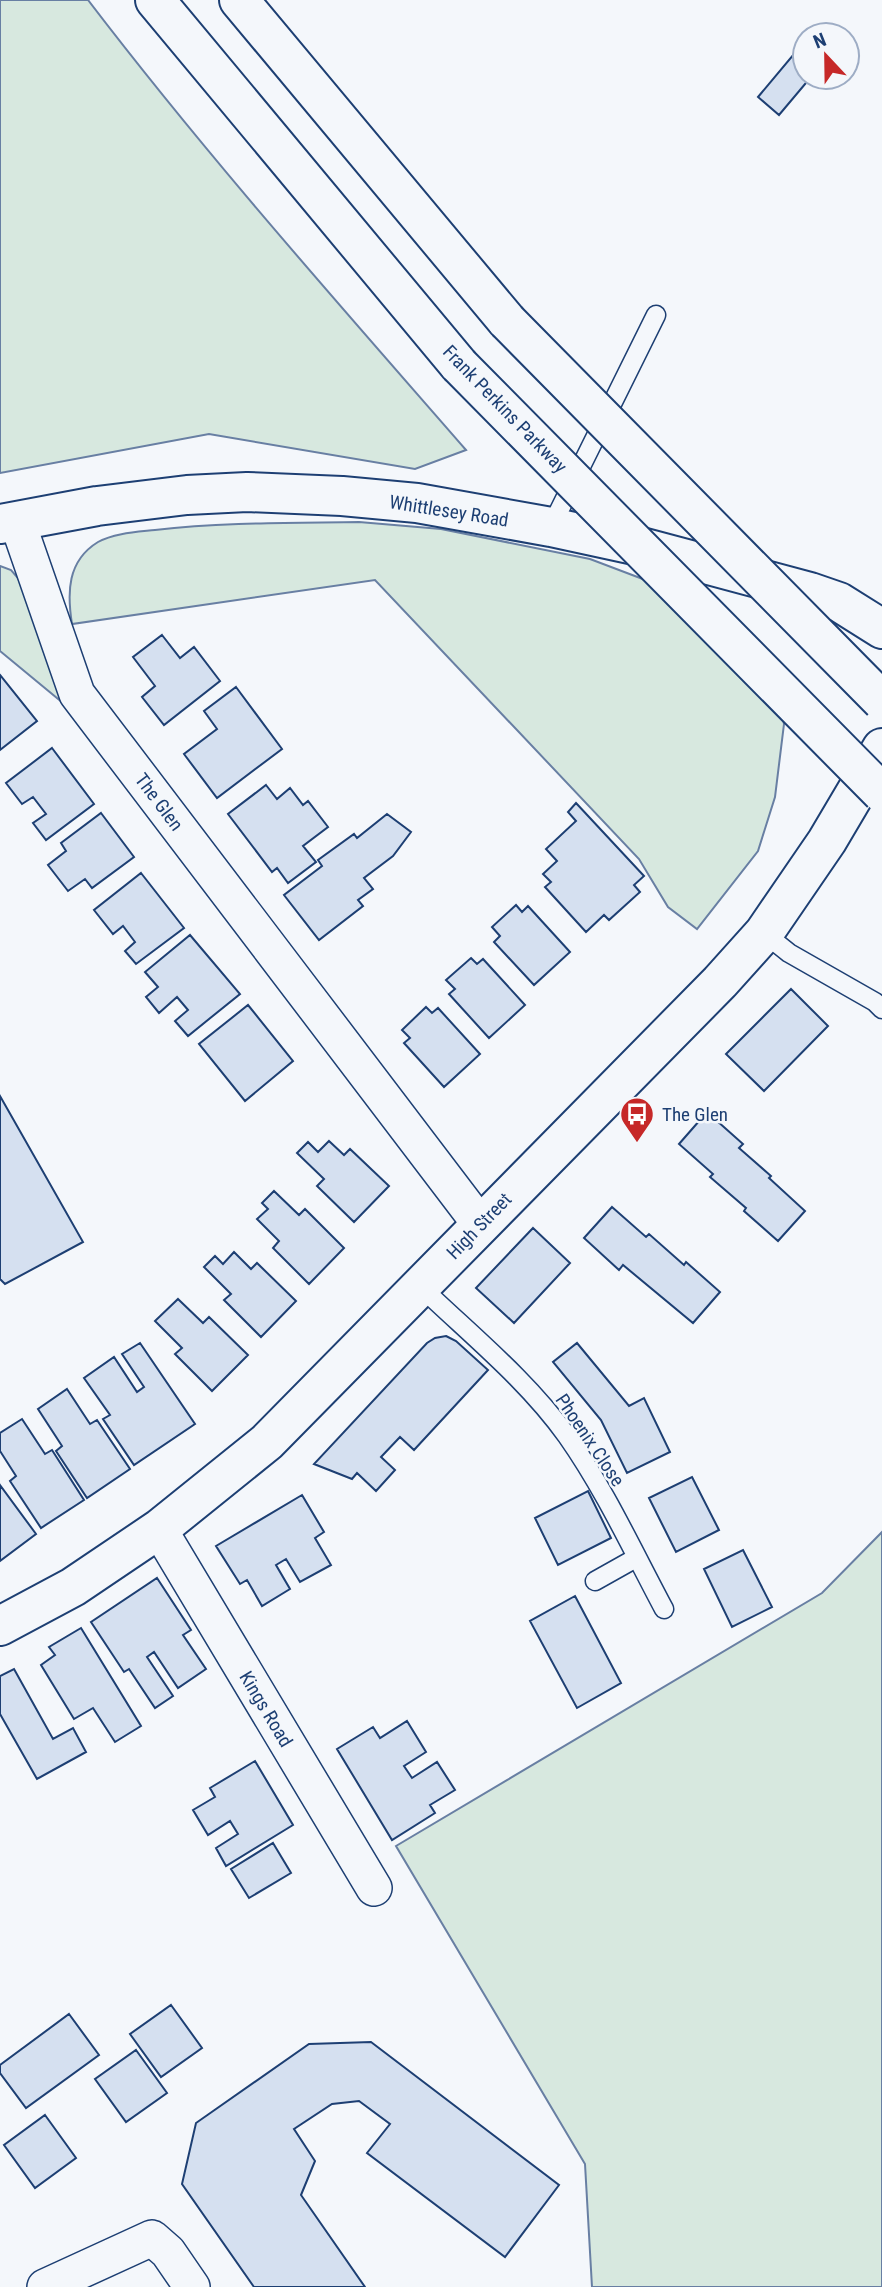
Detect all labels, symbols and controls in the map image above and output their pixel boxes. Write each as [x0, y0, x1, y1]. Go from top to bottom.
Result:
north arrow [791, 21, 861, 91]
text: N [810, 28, 830, 54]
street label: Frank Perkins Parkway [438, 340, 572, 478]
street label: Whittlesey Road [388, 490, 510, 532]
street label: The Glen [130, 769, 188, 835]
bus stop icon: The Glen [618, 1095, 656, 1144]
place label: The Glen [662, 1103, 728, 1126]
street label: High Street [442, 1188, 516, 1264]
street label: Phoenix Close [551, 1389, 629, 1491]
street label: Kings Road [234, 1667, 298, 1751]

